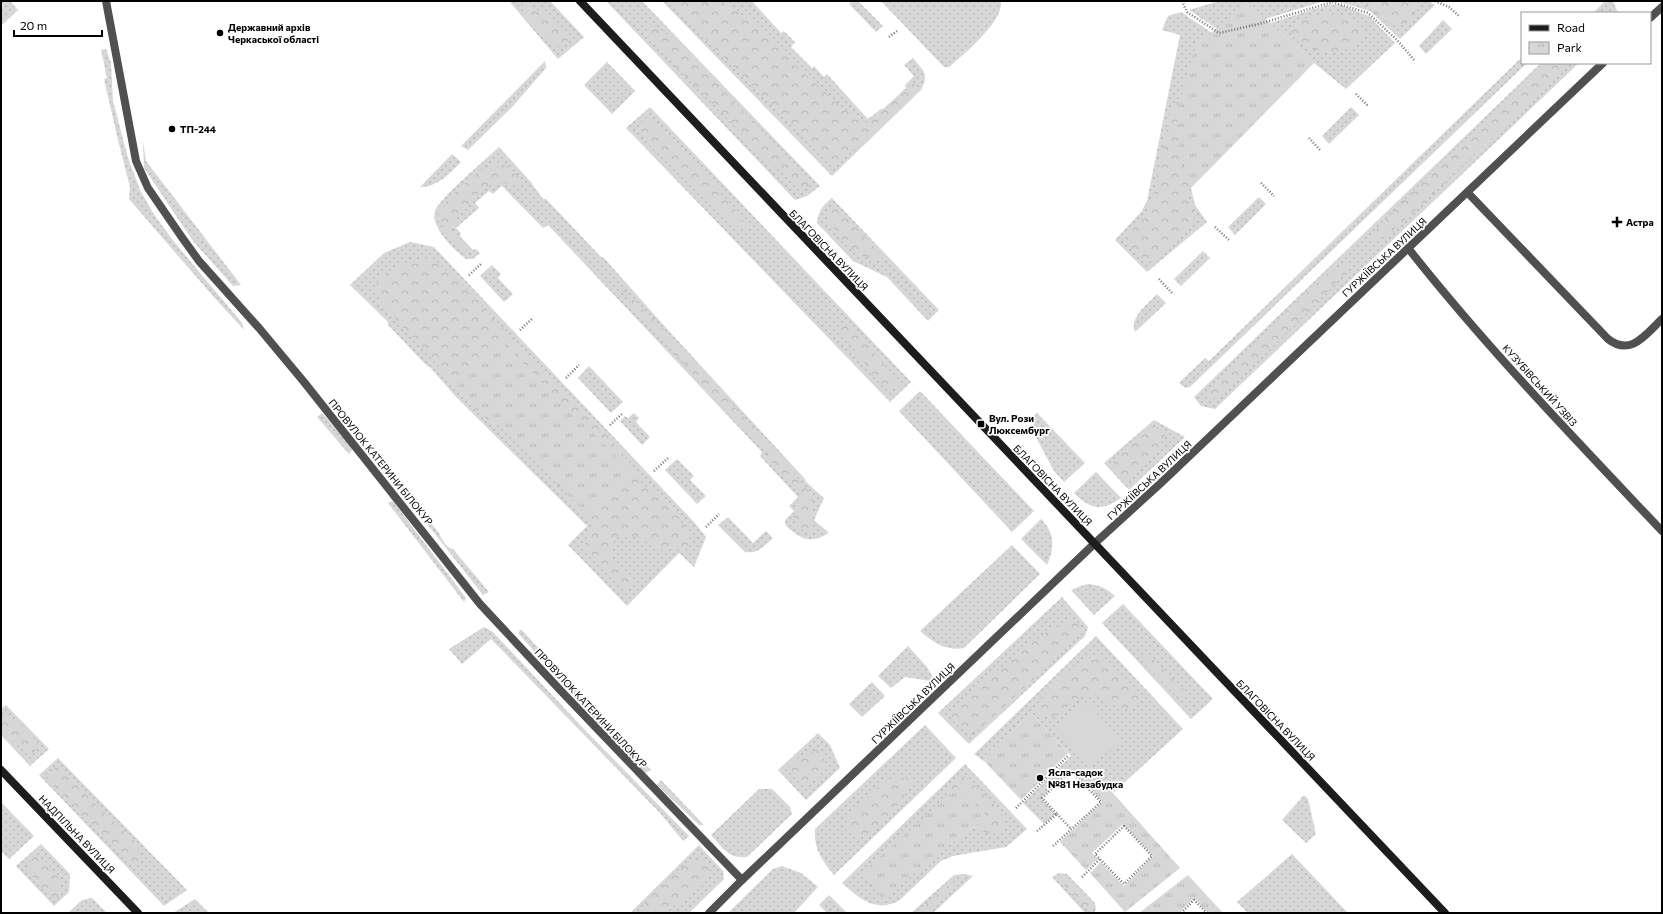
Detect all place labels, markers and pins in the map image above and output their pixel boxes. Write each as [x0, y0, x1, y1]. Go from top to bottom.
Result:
place label: Державний архів Черкаської області [228, 21, 319, 45]
marker: Державний архів Черкаської області [215, 28, 225, 38]
place label: ТП-244 [180, 123, 216, 135]
marker: ТП-244 [167, 124, 177, 134]
marker: Астра [1611, 216, 1623, 228]
place label: Астра [1626, 216, 1654, 228]
place label: Вул. Рози Люксембург [989, 412, 1050, 436]
marker: Вул. Рози Люксембург [976, 419, 986, 429]
place label: Ясла-садок №81 Незабудка [1048, 766, 1123, 790]
marker: Ясла-садок №81 Незабудка [1035, 773, 1045, 783]

